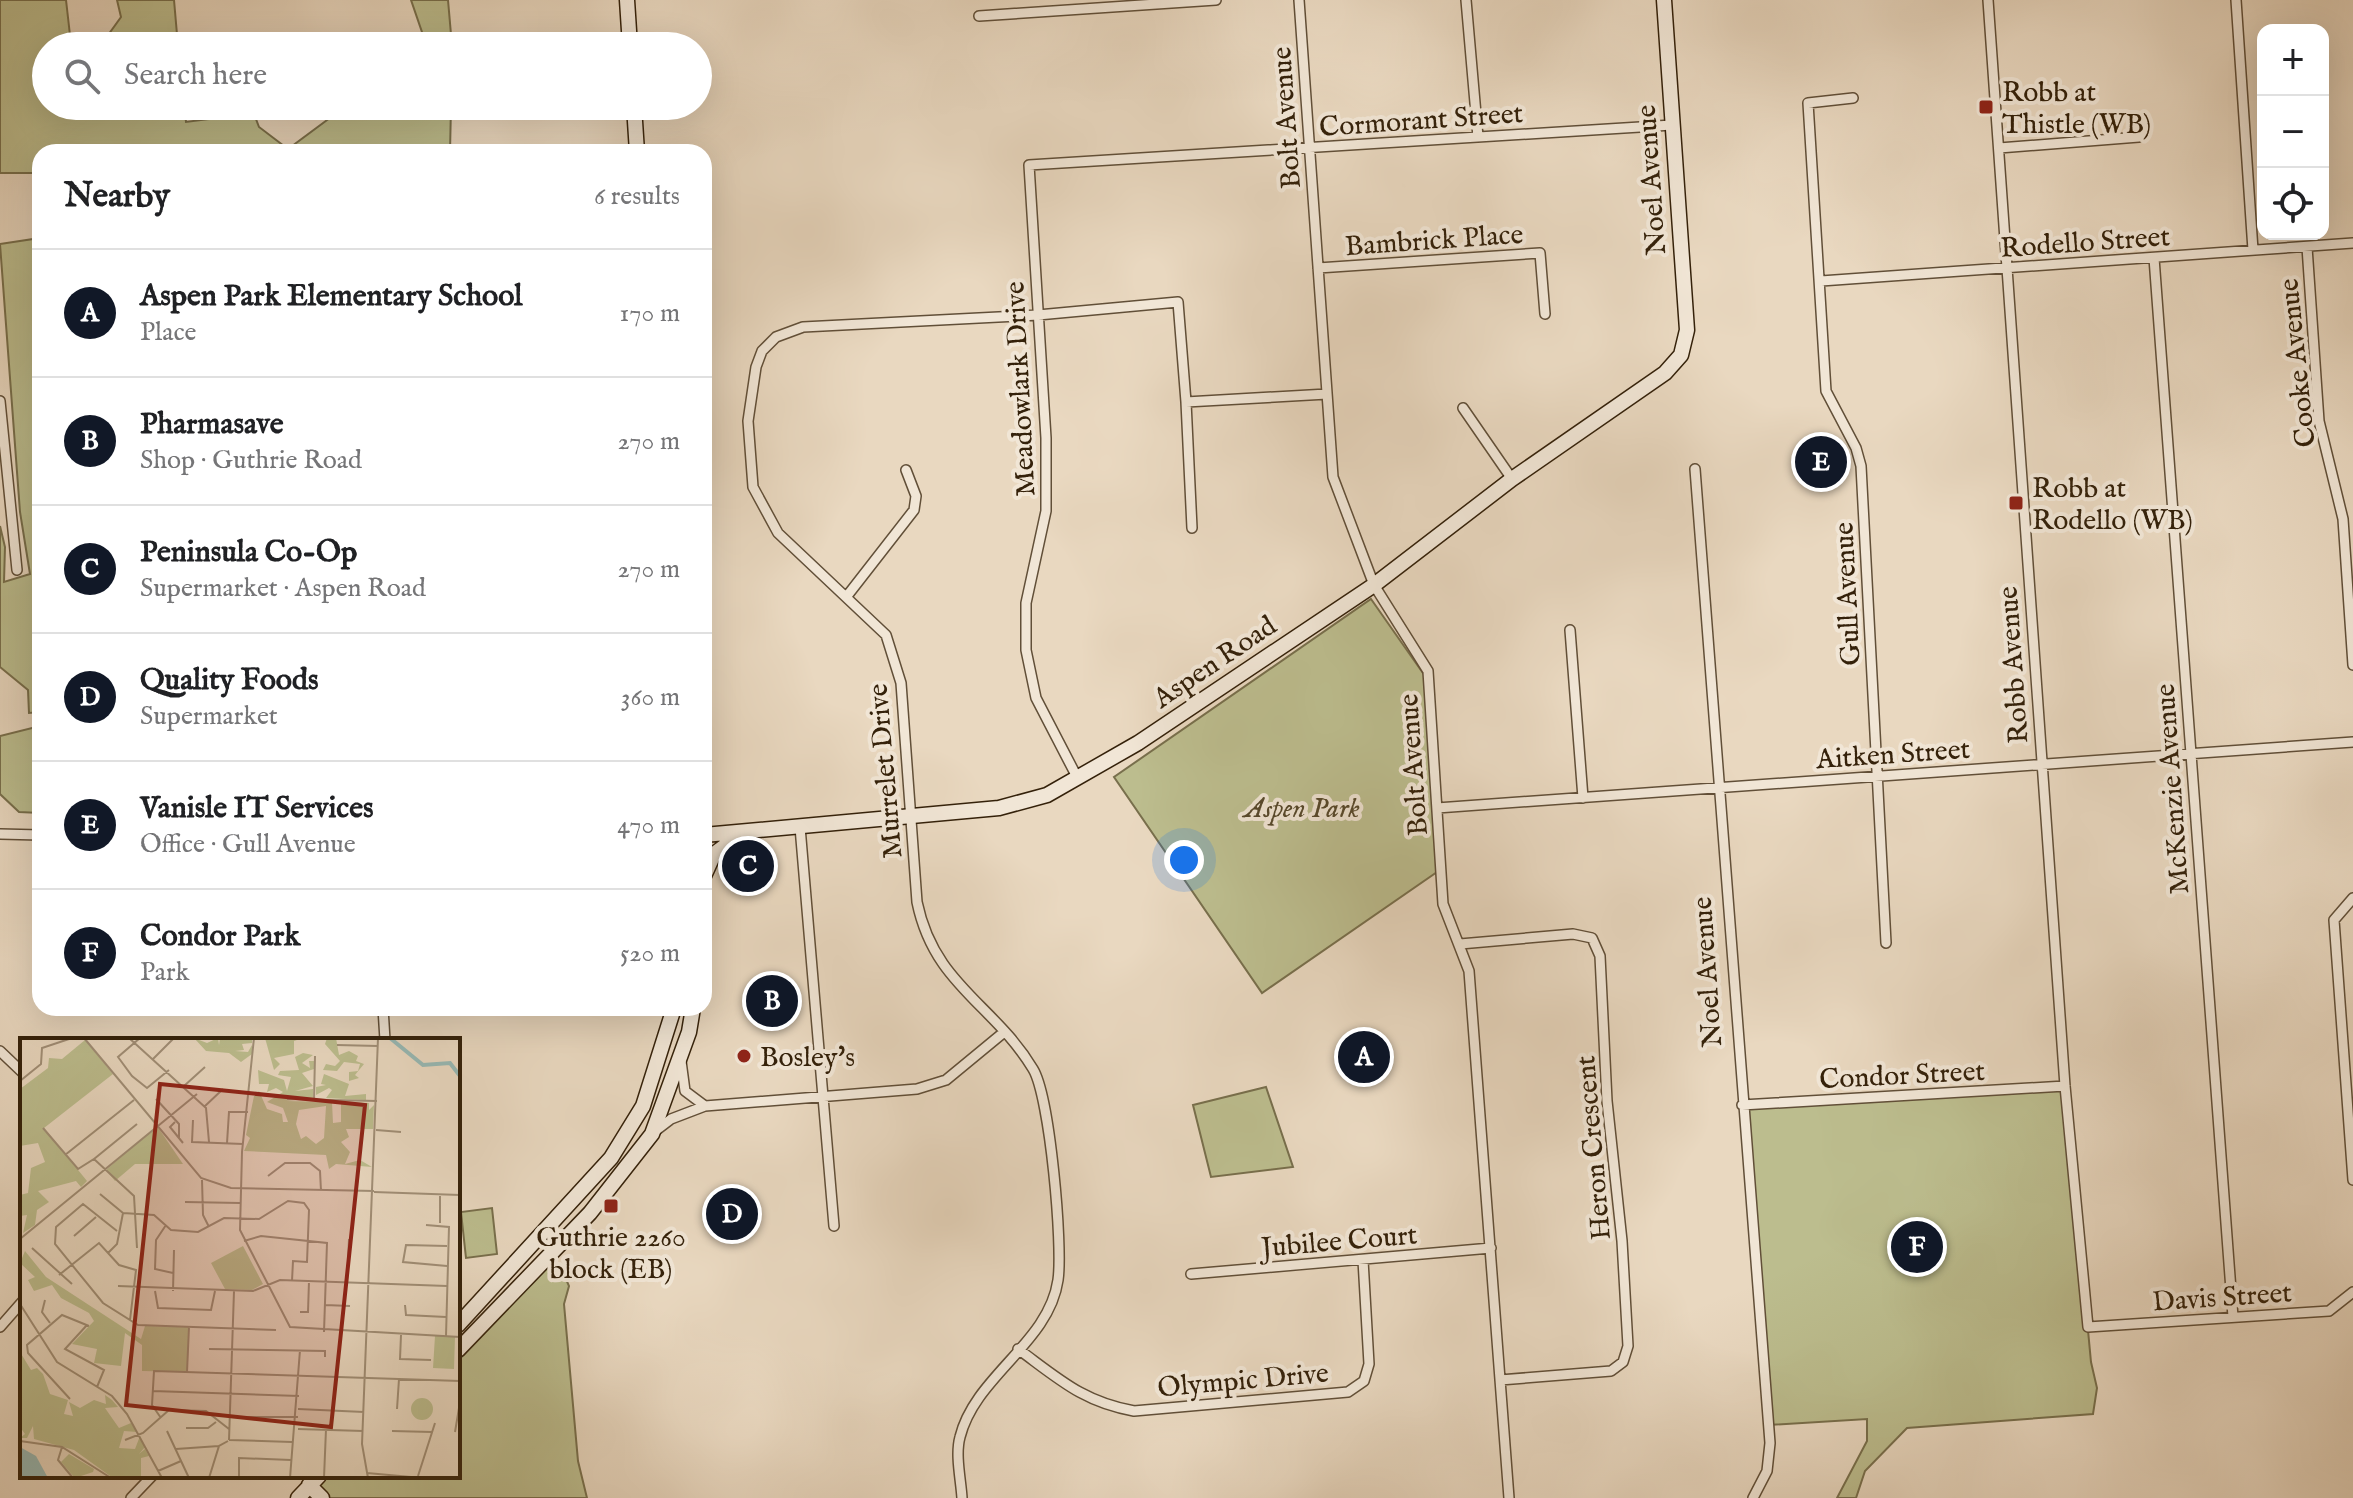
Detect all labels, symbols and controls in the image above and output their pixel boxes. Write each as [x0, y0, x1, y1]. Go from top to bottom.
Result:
map controls [2257, 24, 2329, 240]
button: + [2257, 24, 2329, 96]
search box [32, 32, 712, 120]
street label: Bolt Avenue [1265, 45, 1310, 190]
icon: search [60, 54, 104, 98]
text: Search here [124, 57, 267, 95]
place label: Robb at Thistle (WB) [2002, 76, 2151, 143]
button: − [2257, 96, 2329, 168]
street label: Cormorant Street [1318, 97, 1525, 146]
marker: Robb at Thistle (WB) [1977, 98, 1995, 116]
street label: Noel Avenue [1630, 103, 1675, 256]
button: locate [2257, 168, 2329, 240]
text: Nearby [64, 175, 170, 218]
text: 6 results [594, 180, 680, 213]
street label: Bambrick Place [1344, 218, 1525, 265]
street label: Rodello Street [1999, 220, 2172, 267]
street label: Cooke Avenue [2272, 277, 2325, 449]
text: Aspen Park Elementary School [140, 278, 523, 316]
street label: Meadowlark Drive [998, 280, 1045, 497]
text: A [81, 297, 99, 330]
text: 170 m [620, 297, 680, 330]
text: Place [140, 316, 196, 349]
text: Pharmasave [140, 406, 284, 444]
text: B [81, 425, 99, 458]
text: 270 m [617, 425, 680, 458]
pin: E [1795, 432, 1847, 492]
text: Shop · Guthrie Road [140, 444, 362, 477]
place label: Robb at Rodello (WB) [2032, 472, 2193, 539]
marker: Robb at Rodello (WB) [2007, 494, 2025, 512]
street label: Gull Avenue [1827, 521, 1870, 667]
text: Peninsula Co-Op [140, 534, 357, 572]
text: C [81, 553, 99, 586]
text: 270 m [617, 553, 680, 586]
text: Supermarket · Aspen Road [140, 572, 426, 605]
street label: Robb Avenue [1992, 585, 2037, 745]
street label: Aspen Road [1146, 609, 1284, 718]
text: Quality Foods [140, 662, 319, 700]
text: D [80, 681, 100, 714]
text: 360 m [621, 681, 680, 714]
street label: Murrelet Drive [861, 682, 912, 860]
street label: McKenzie Avenue [2149, 682, 2198, 895]
street label: Bolt Avenue [1392, 692, 1437, 837]
text: Supermarket [140, 700, 278, 733]
street label: Aitken Street [1814, 733, 1972, 778]
text: Vanisle IT Services [140, 790, 374, 828]
park label: Aspen Park [1241, 792, 1360, 827]
text: E [81, 809, 99, 842]
text: 470 m [617, 809, 680, 842]
text: Office · Gull Avenue [140, 828, 356, 861]
pin: C [722, 836, 774, 896]
your location [1164, 840, 1204, 880]
street label: Noel Avenue [1686, 895, 1731, 1048]
text: Condor Park [140, 918, 300, 956]
text: F [82, 937, 98, 970]
text: 520 m [620, 937, 680, 970]
text: Park [140, 956, 189, 989]
pin: B [746, 971, 798, 1031]
pin: A [1338, 1027, 1390, 1087]
inset map [20, 1038, 460, 1478]
place label: Bosley's [760, 1041, 855, 1076]
marker: Bosley's [735, 1047, 753, 1065]
street label: Heron Crescent [1569, 1054, 1620, 1241]
street label: Condor Street [1818, 1055, 1986, 1098]
pin: D [706, 1184, 758, 1244]
marker: Guthrie 2260 block (EB) [602, 1197, 620, 1215]
pin: F [1891, 1217, 1943, 1277]
street label: Jubilee Court [1257, 1218, 1419, 1267]
place label: Guthrie 2260 block (EB) [536, 1221, 686, 1288]
street label: Davis Street [2151, 1276, 2293, 1321]
street label: Olympic Drive [1156, 1357, 1330, 1406]

